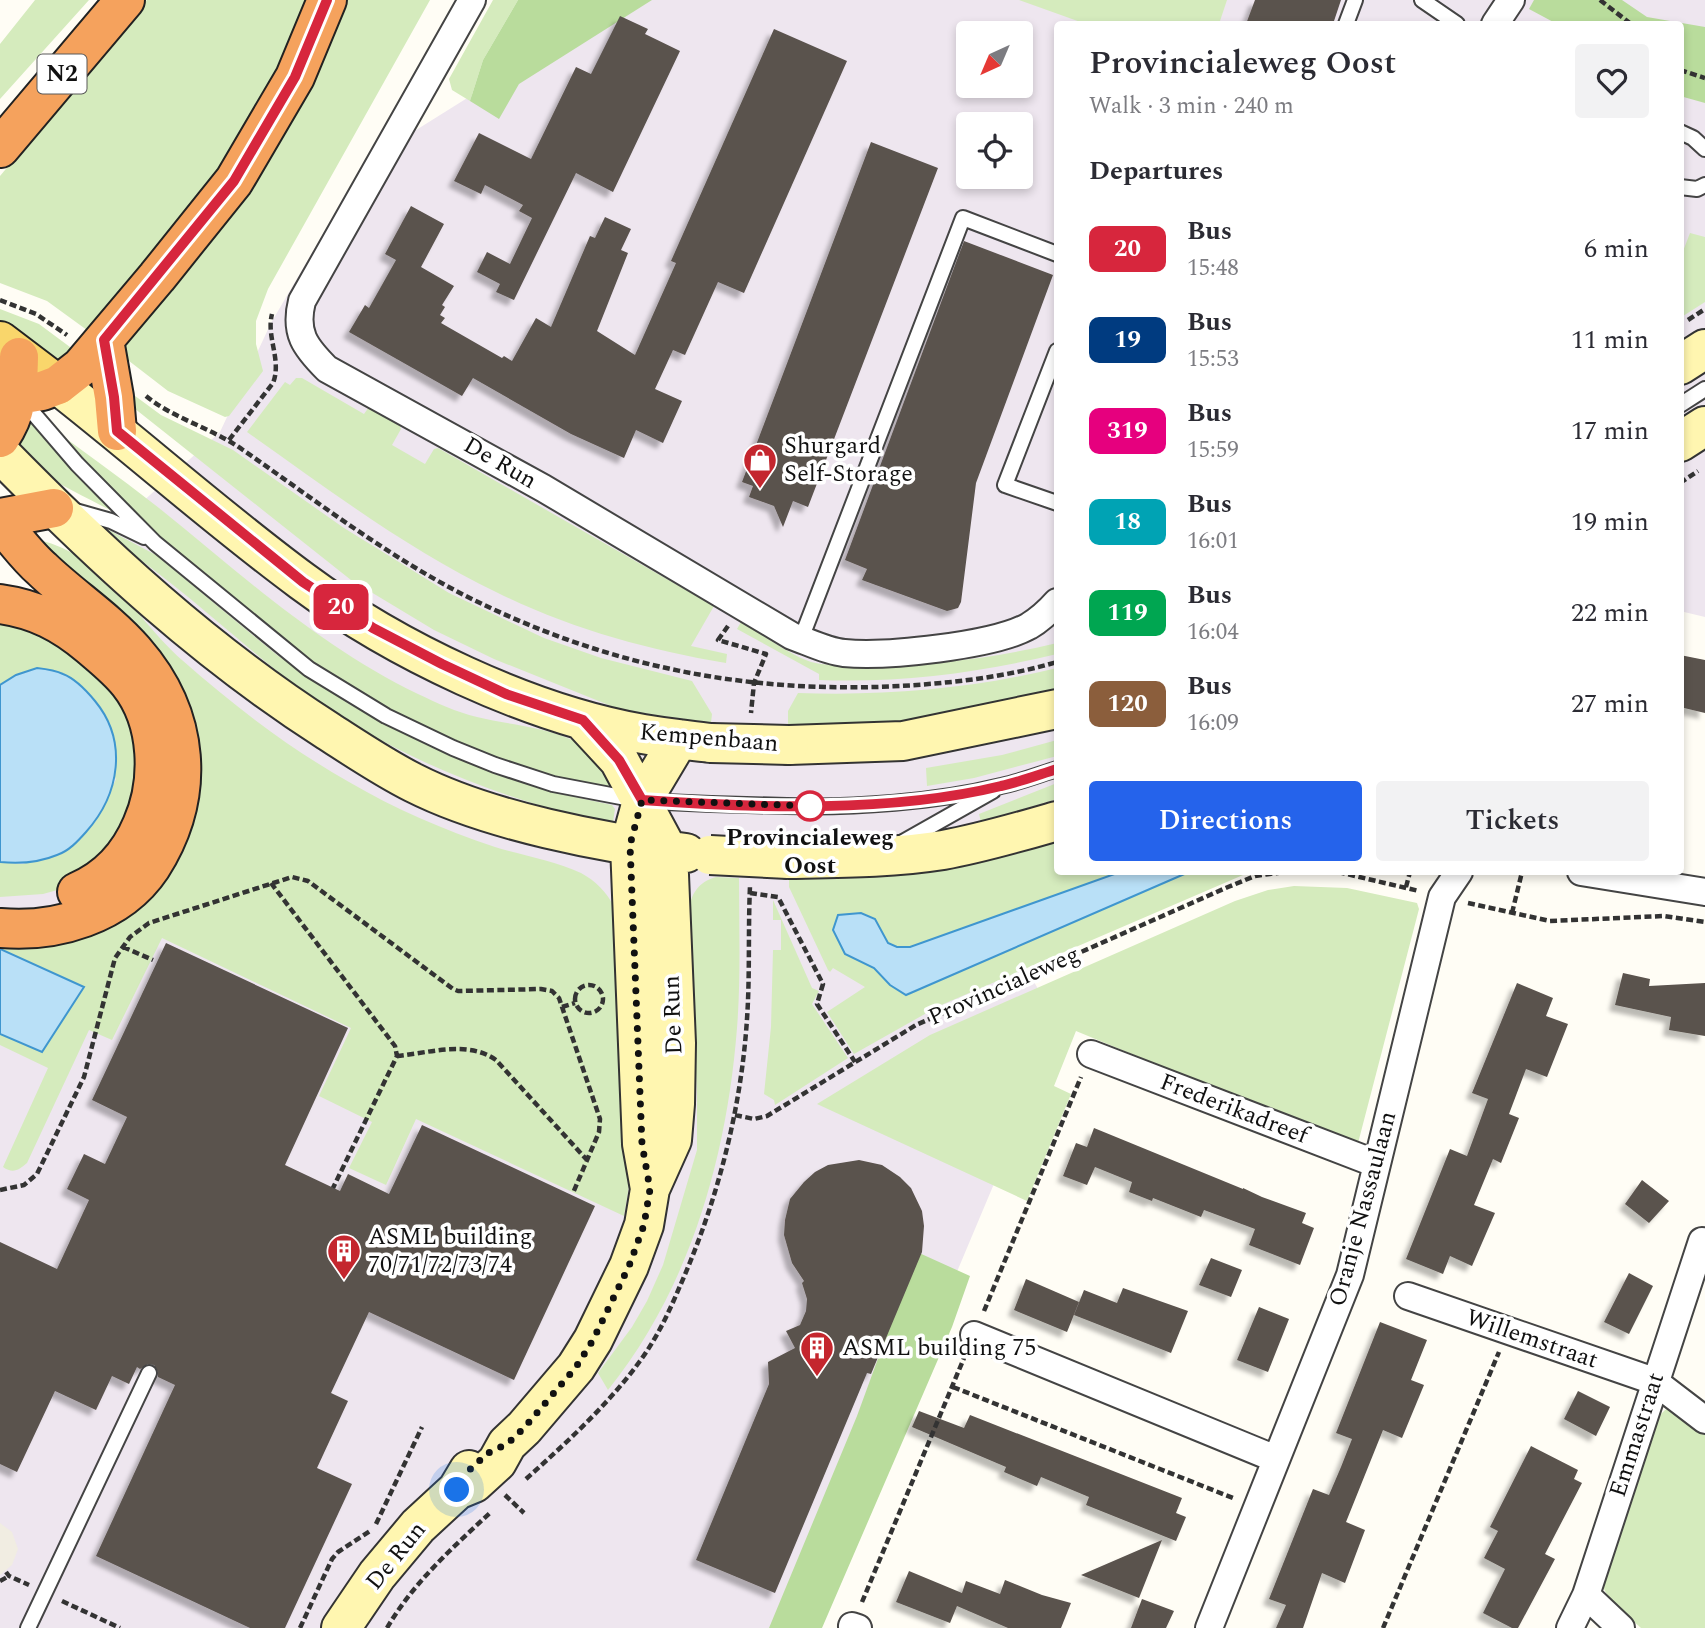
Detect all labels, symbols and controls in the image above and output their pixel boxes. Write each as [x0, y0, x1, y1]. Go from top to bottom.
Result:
north arrow [956, 21, 1032, 98]
map controls [956, 21, 1033, 189]
text: Provincialeweg Oost [1089, 38, 1396, 88]
button: heart [1575, 44, 1649, 118]
road number: N2 [38, 54, 86, 94]
text: Walk · 3 min · 240 m [1089, 89, 1294, 124]
button: locate [956, 112, 1033, 189]
text: Departures [1089, 151, 1223, 191]
text: Bus [1187, 211, 1232, 251]
text: 6 min [1584, 229, 1649, 269]
text: 20 [1114, 231, 1141, 267]
text: 15:48 [1187, 251, 1239, 286]
text: Bus [1187, 302, 1232, 342]
text: 11 min [1571, 320, 1649, 360]
text: 19 [1114, 322, 1141, 358]
text: 15:53 [1187, 342, 1239, 377]
text: Bus [1187, 393, 1232, 433]
text: 17 min [1571, 411, 1649, 451]
text: 319 [1107, 413, 1148, 449]
street label: De Run [457, 428, 543, 498]
place label: Shurgard Self-Storage [784, 428, 913, 492]
text: 15:59 [1187, 433, 1239, 468]
shop icon: Shurgard Self-Storage [741, 441, 779, 490]
text: Bus [1187, 484, 1232, 524]
text: 19 min [1571, 502, 1649, 542]
text: 18 [1114, 504, 1141, 540]
text: 16:01 [1187, 524, 1239, 559]
text: Bus [1187, 575, 1232, 615]
line badge: 20 [310, 584, 372, 630]
text: 20 [328, 589, 354, 625]
text: 22 min [1571, 593, 1649, 633]
text: 119 [1107, 595, 1148, 631]
text: 16:04 [1187, 615, 1239, 650]
text: Bus [1187, 666, 1232, 706]
text: 27 min [1571, 684, 1649, 724]
text: 120 [1107, 686, 1148, 722]
text: 16:09 [1187, 706, 1239, 741]
street label: Kempenbaan [638, 714, 780, 762]
button: Directions [1089, 781, 1362, 861]
button: Tickets [1376, 781, 1649, 861]
marker: Provincialeweg Oost [795, 791, 825, 821]
place label: Provincialeweg Oost [726, 820, 894, 884]
street label: Provincialeweg [922, 936, 1086, 1036]
street label: De Run [654, 975, 692, 1055]
street label: Frederikadreef [1155, 1064, 1315, 1154]
street label: Oranje Nassaulaan [1320, 1107, 1406, 1311]
place label: ASML building 70/71/72/73/74 [368, 1219, 532, 1283]
building icon: ASML building 70/71/72/73/74 [325, 1232, 363, 1281]
street label: Willemstraat [1461, 1300, 1603, 1378]
building icon: ASML building 75 [798, 1329, 836, 1378]
place label: ASML building 75 [842, 1330, 1036, 1366]
street label: Emmastraat [1600, 1368, 1674, 1502]
your location [439, 1472, 474, 1507]
street label: De Run [357, 1514, 435, 1598]

